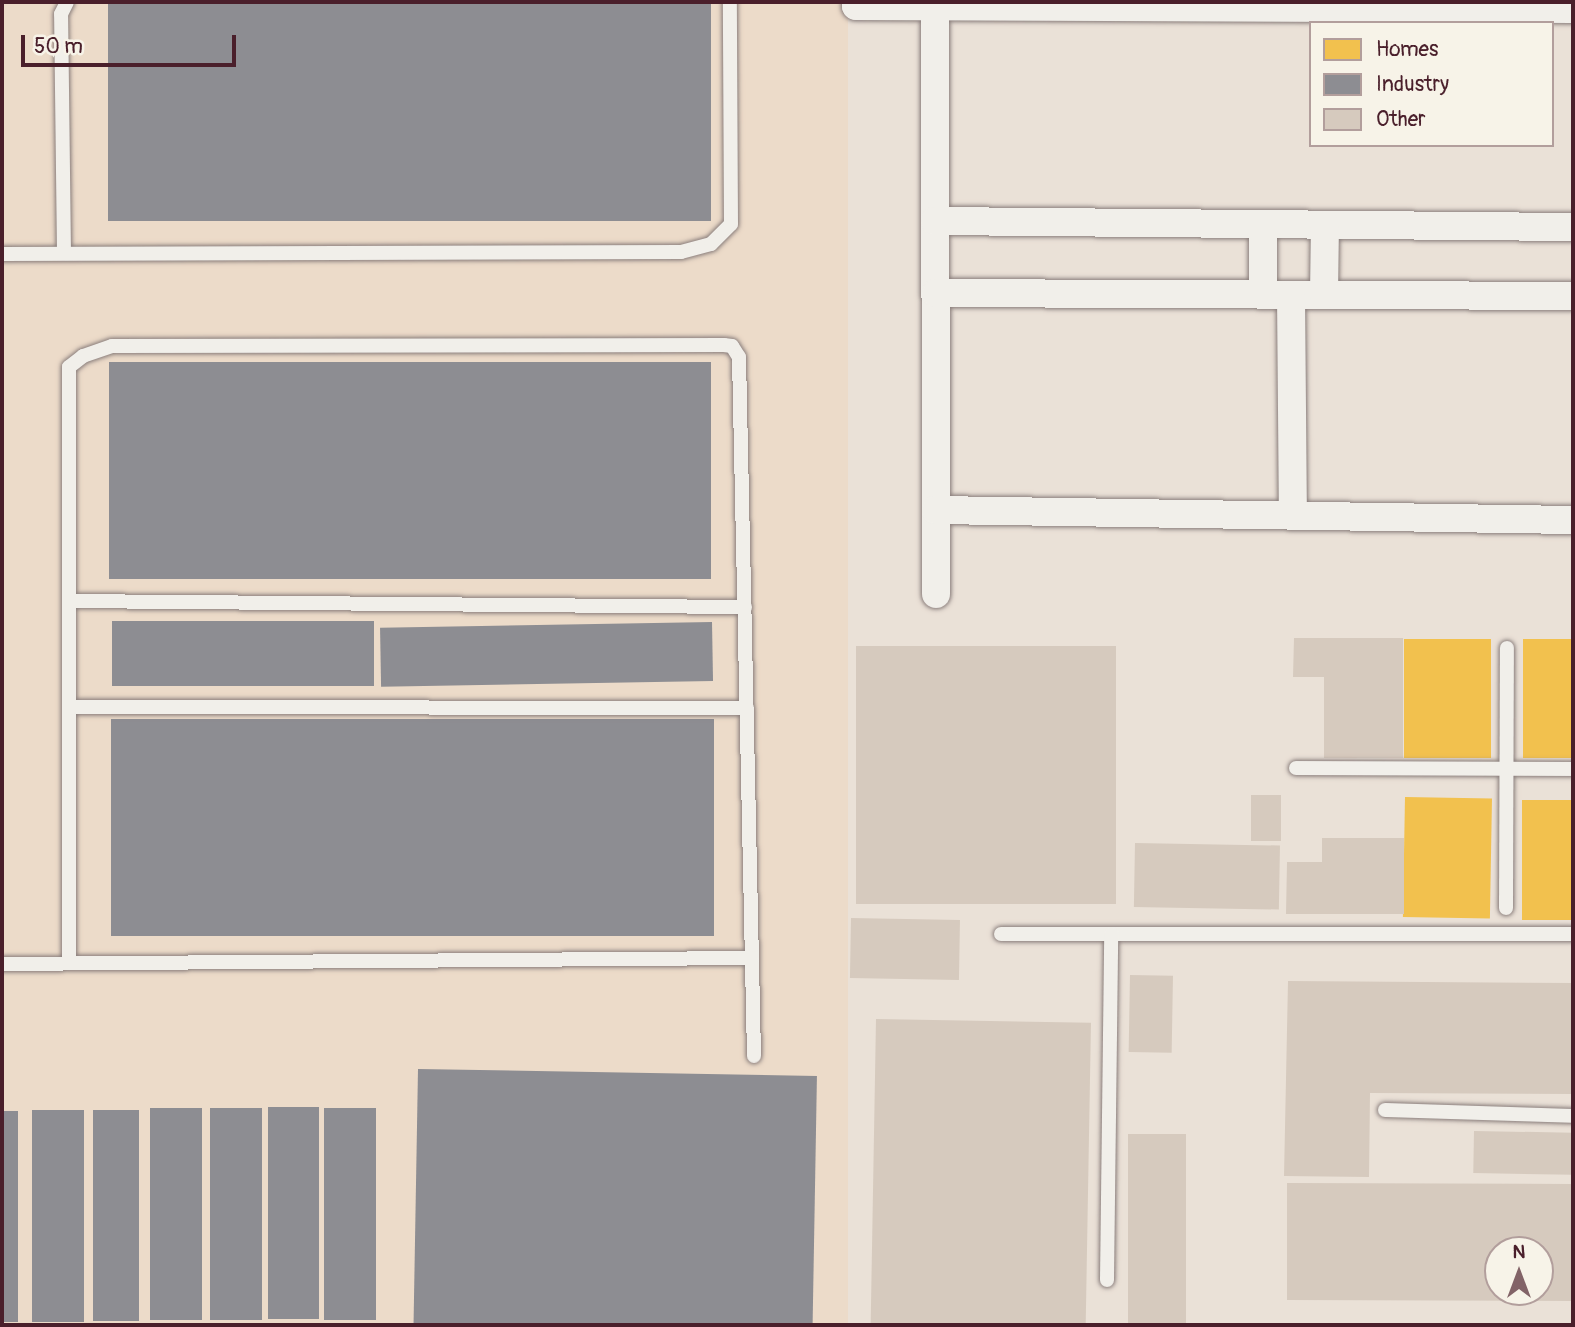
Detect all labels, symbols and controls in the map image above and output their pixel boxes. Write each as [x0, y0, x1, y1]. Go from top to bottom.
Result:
scale bar [24, 21, 240, 65]
legend [1309, 21, 1554, 147]
text: 50 m [34, 33, 83, 60]
text: Homes [1376, 36, 1438, 63]
text: Industry [1376, 71, 1449, 98]
text: Other [1376, 106, 1426, 133]
north arrow [1484, 1236, 1554, 1306]
text: N [1513, 1240, 1525, 1264]

